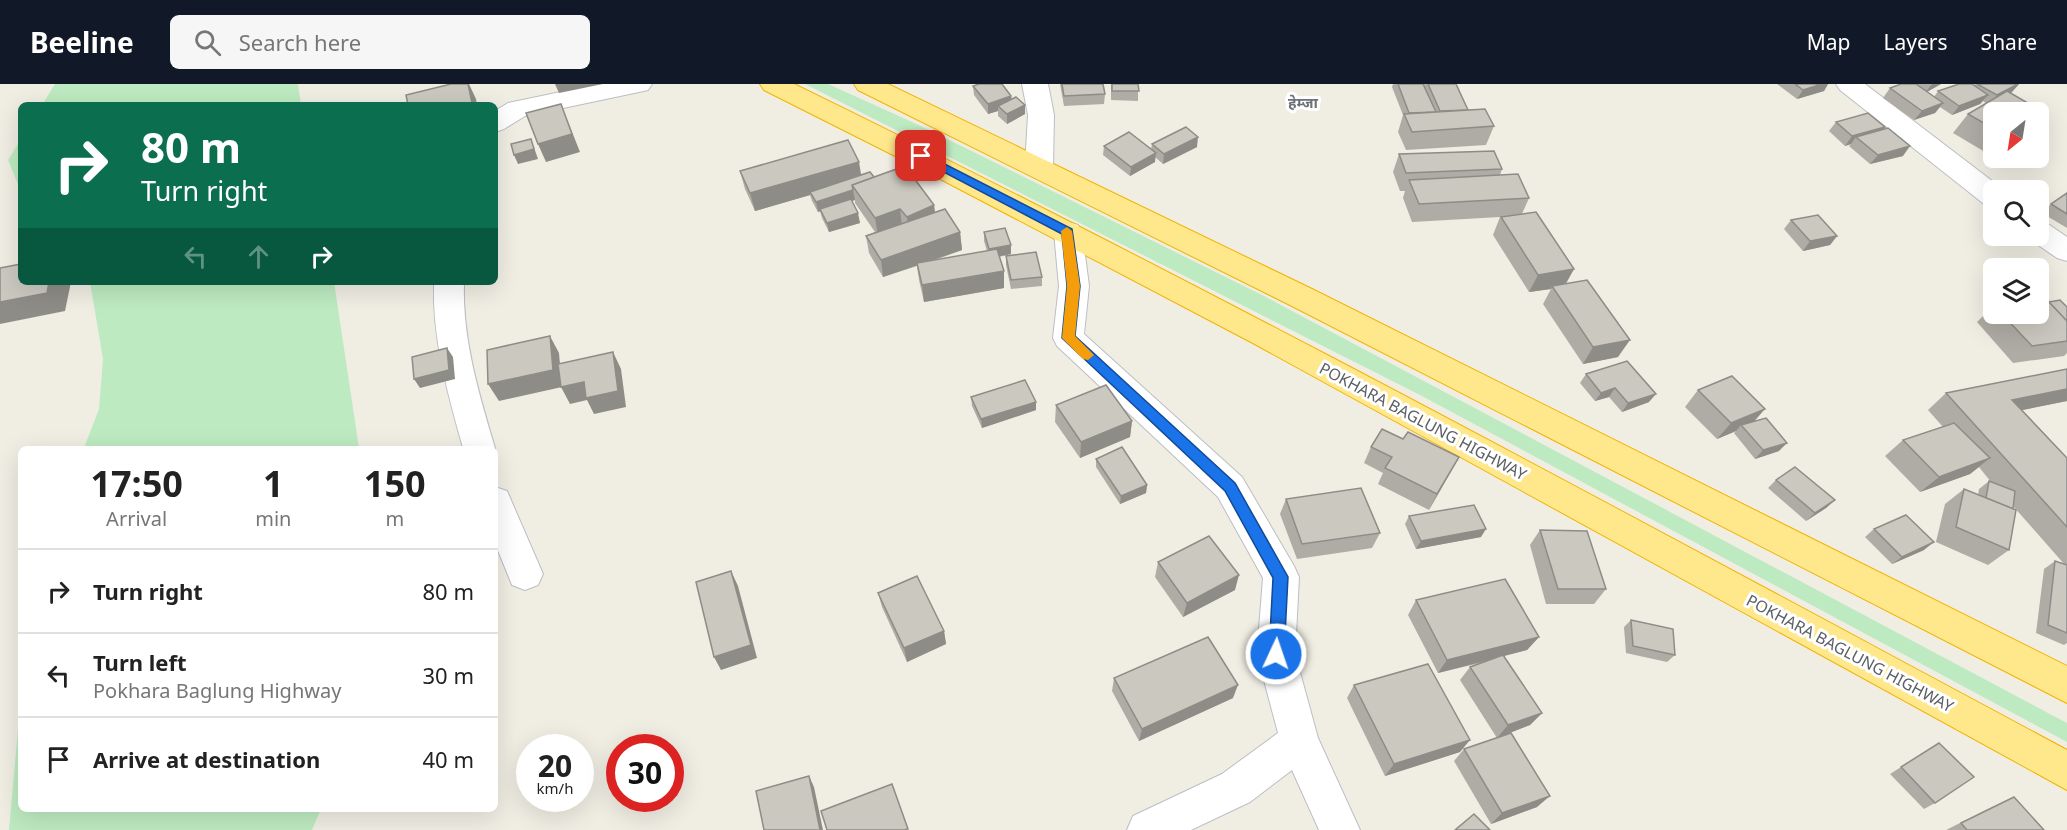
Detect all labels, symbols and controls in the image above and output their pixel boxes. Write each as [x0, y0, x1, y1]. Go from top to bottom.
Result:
search box [170, 15, 590, 69]
text: Beeline [30, 23, 134, 61]
icon: search [191, 26, 224, 59]
text: Search here [239, 27, 361, 57]
text: Map [1807, 28, 1851, 56]
text: Layers [1884, 28, 1948, 56]
text: Share [1981, 28, 2037, 56]
district label: हेम्जा [1288, 92, 1319, 112]
north arrow [1983, 102, 2049, 168]
map controls [1983, 102, 2049, 324]
text: 80 m [141, 118, 241, 175]
icon: right [42, 126, 120, 204]
pin [895, 130, 946, 181]
icon: arrive [904, 139, 937, 172]
text: Turn right [141, 172, 267, 209]
button: search [1983, 180, 2049, 246]
icon: left [179, 240, 212, 273]
icon: ahead [242, 240, 275, 273]
icon: right [305, 240, 338, 273]
button: layers [1983, 258, 2049, 324]
street label: POKHARA BAGLUNG HIGHWAY [1316, 357, 1531, 486]
text: 17:50 [90, 459, 183, 508]
text: 1 [263, 459, 284, 508]
text: 150 [364, 459, 426, 508]
text: Arrival [106, 505, 167, 532]
text: min [255, 505, 291, 532]
text: m [385, 505, 404, 532]
icon: right [42, 575, 75, 608]
text: Turn right [93, 576, 203, 606]
text: 80 m [423, 576, 474, 606]
street label: POKHARA BAGLUNG HIGHWAY [1743, 589, 1958, 718]
position arrow [1244, 622, 1308, 686]
text: Turn left [93, 647, 187, 677]
icon: left [42, 659, 75, 692]
text: 30 m [423, 660, 474, 690]
text: Pokhara Baglung Highway [93, 677, 341, 704]
speed limit sign: 30 [606, 734, 684, 812]
icon: arrive [42, 743, 75, 776]
text: Arrive at destination [93, 744, 320, 774]
text: 40 m [423, 744, 474, 774]
text: 20 [538, 745, 572, 786]
text: km/h [537, 778, 573, 798]

